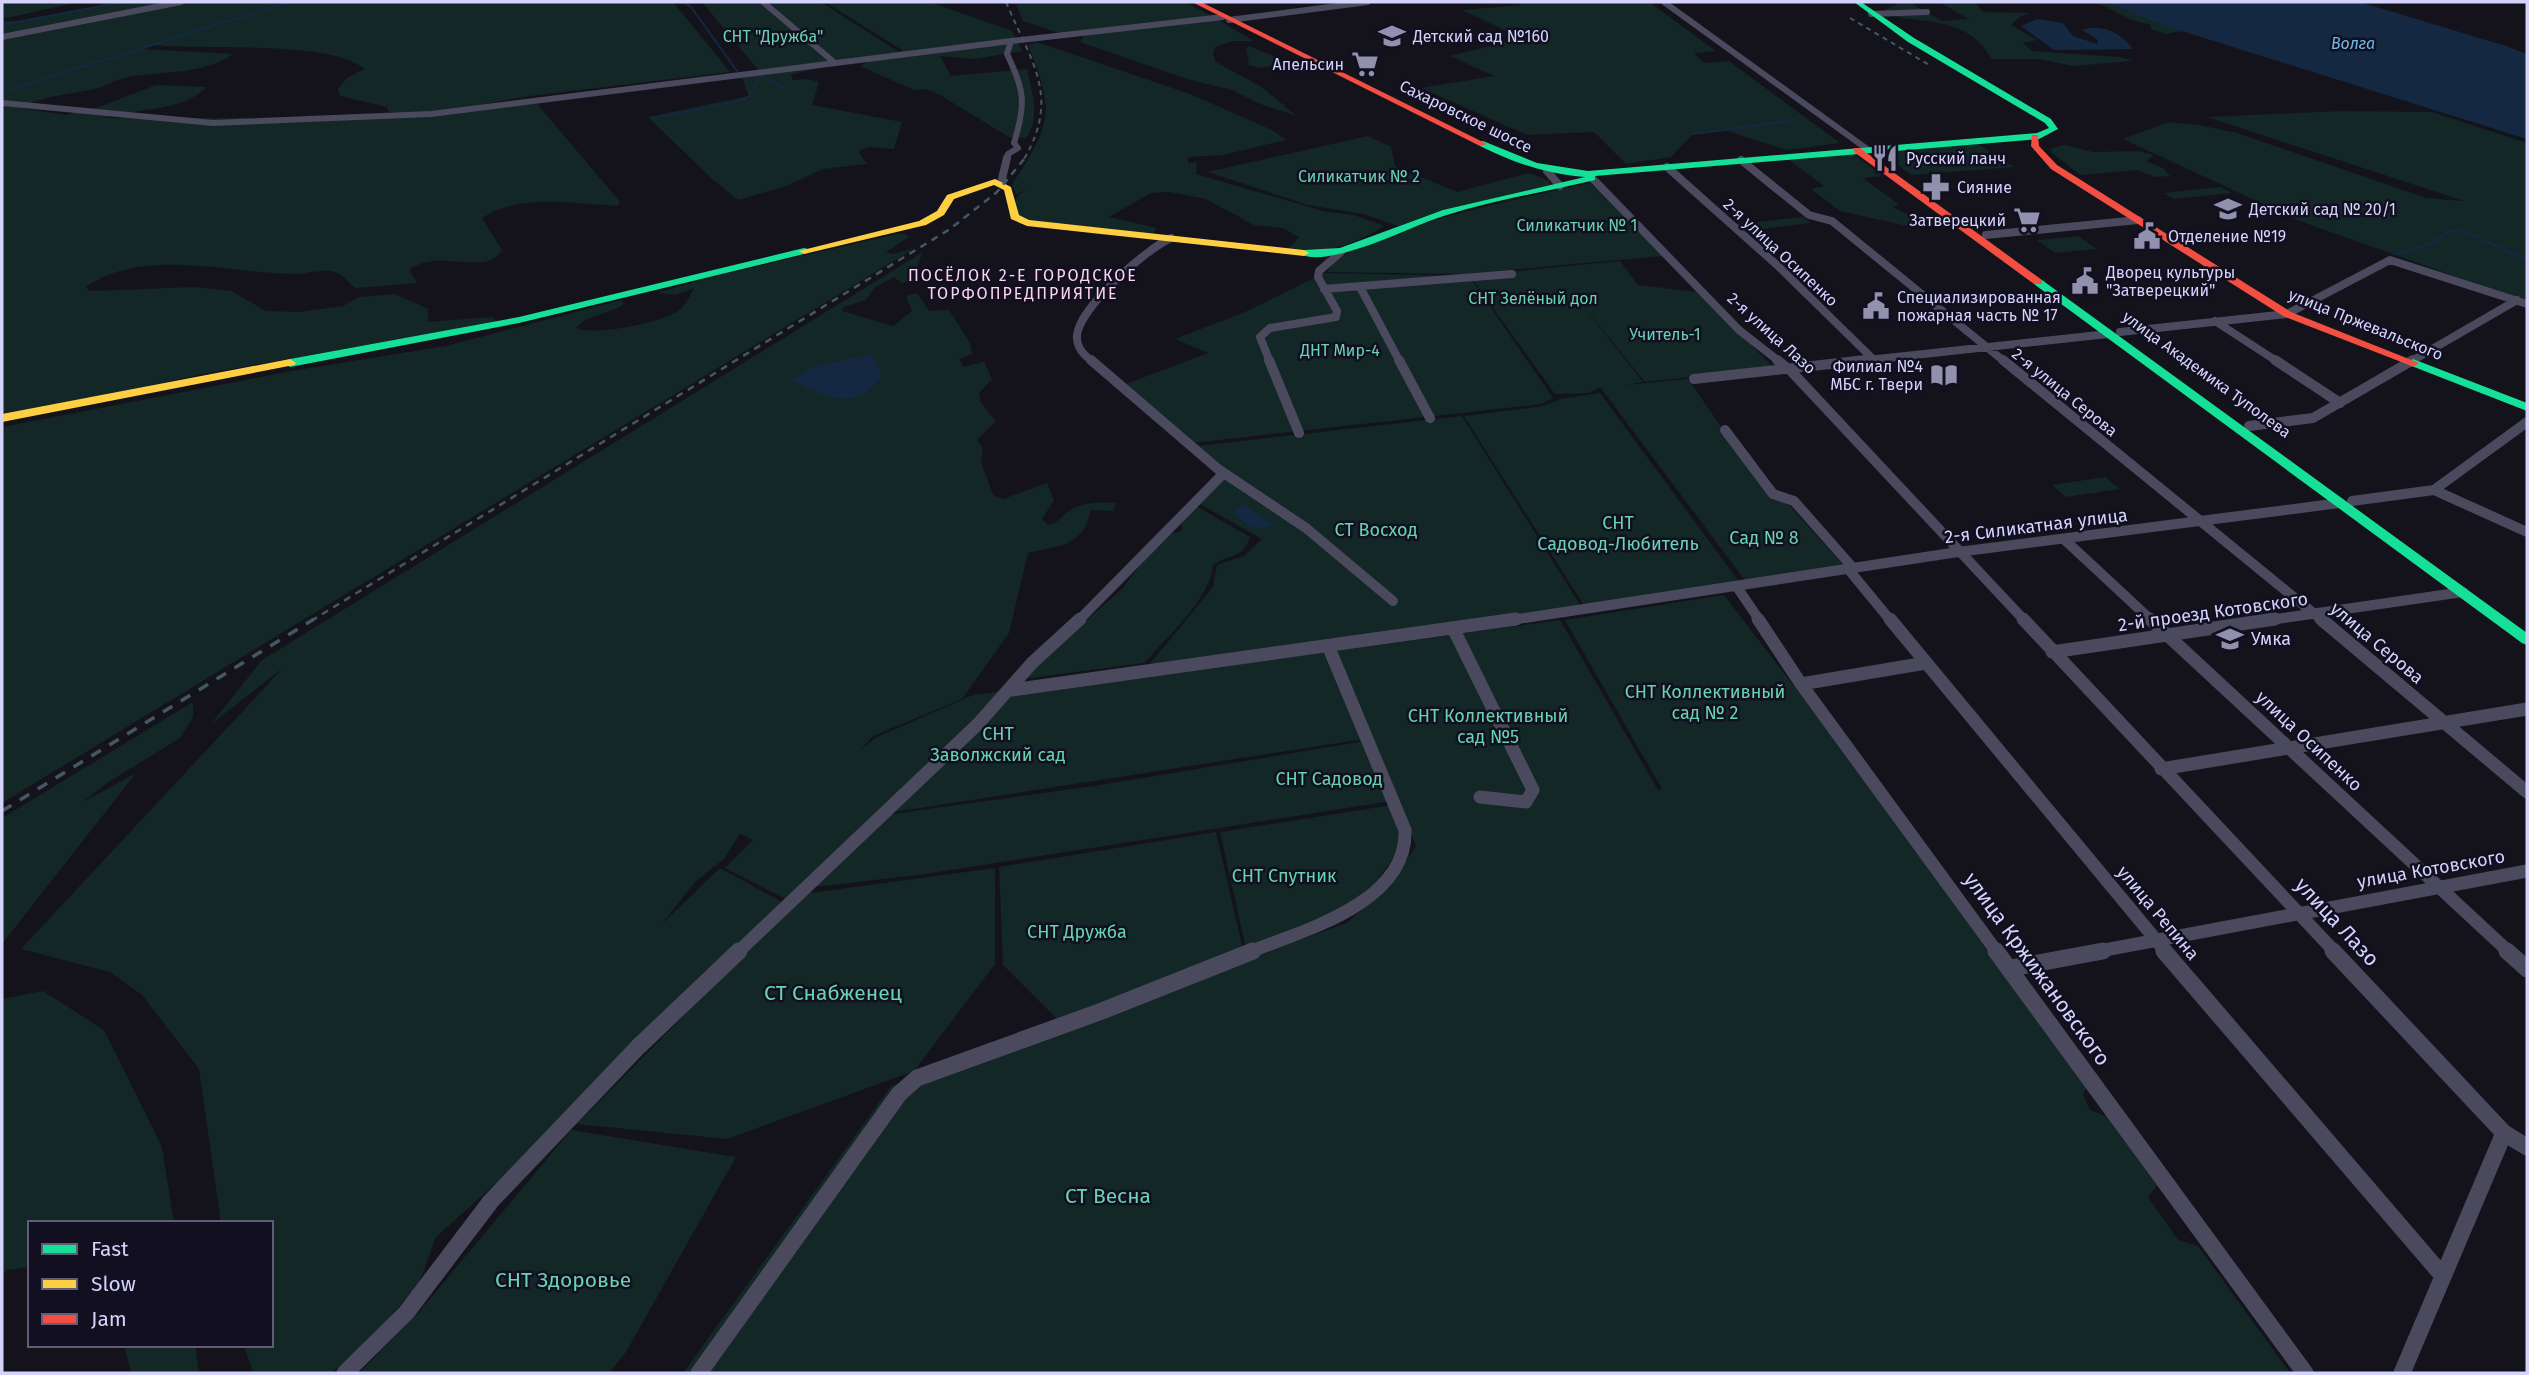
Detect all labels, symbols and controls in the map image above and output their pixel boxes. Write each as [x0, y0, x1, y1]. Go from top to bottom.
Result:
school or university icon: Детский сад №160 [1377, 21, 1407, 51]
park label: СНТ "Дружба" [723, 27, 823, 46]
place label: Детский сад №160 [1412, 27, 1549, 46]
water label: Волга [2331, 34, 2375, 53]
supermarket icon: Апельсин [1350, 49, 1380, 79]
place label: Апельсин [1273, 55, 1344, 74]
street label: Сахаровское шоссе [1396, 76, 1535, 157]
restaurant icon: Русский ланч [1870, 143, 1900, 173]
place label: Русский ланч [1906, 149, 2006, 168]
park label: Силикатчик № 2 [1298, 167, 1420, 186]
pharmacy icon: Сияние [1921, 172, 1951, 202]
place label: Сияние [1957, 178, 2012, 197]
street label: 2-я улица Осипенко [1720, 194, 1842, 310]
school or university icon: Детский сад № 20/1 [2213, 194, 2243, 224]
place label: Детский сад № 20/1 [2248, 200, 2396, 219]
supermarket icon: Затверецкий [2012, 205, 2042, 235]
place label: Затверецкий [1909, 211, 2006, 230]
park label: Силикатчик № 1 [1517, 216, 1637, 235]
public building icon: Отделение №19 [2132, 221, 2162, 251]
place label: Отделение №19 [2168, 227, 2286, 246]
place label: Дворец культуры "Затверецкий" [2105, 263, 2235, 300]
district label: ПОСЁЛОК 2-Е ГОРОДСКОЕ ТОРФОПРЕДПРИЯТИЕ [908, 266, 1138, 303]
public building icon: Дворец культуры "Затверецкий" [2070, 266, 2100, 296]
street label: улица Пржевальского [2286, 285, 2446, 364]
place label: Специализированная пожарная часть № 17 [1897, 288, 2061, 325]
park label: СНТ Зелёный дол [1468, 289, 1598, 308]
street label: 2-я улица Лазо [1723, 289, 1820, 378]
public building icon: Специализированная пожарная часть № 17 [1861, 291, 1891, 321]
street label: улица Академика Туполева [2119, 307, 2295, 442]
park label: Учитель-1 [1629, 325, 1701, 344]
park label: ДНТ Мир-4 [1299, 341, 1380, 360]
street label: 2-я улица Серова [2008, 344, 2121, 441]
place label: Филиал №4 МБС г. Твери [1830, 357, 1923, 394]
library icon: Филиал №4 МБС г. Твери [1929, 360, 1959, 390]
street label: 2-я Силикатная улица [1943, 504, 2129, 548]
park label: СНТ Садовод-Любитель [1537, 512, 1699, 555]
park label: СТ Восход [1335, 519, 1417, 541]
park label: Сад № 8 [1729, 527, 1799, 549]
street label: 2-й проезд Котовского [2117, 588, 2309, 636]
street label: улица Серова [2326, 597, 2428, 689]
school or university icon: Умка [2215, 624, 2245, 654]
place label: Умка [2251, 628, 2291, 650]
park label: СНТ Коллективный сад № 2 [1625, 681, 1785, 724]
street label: улица Осипенко [2251, 686, 2367, 796]
park label: СНТ Коллективный сад №5 [1408, 705, 1568, 748]
park label: СНТ Заволжский сад [930, 723, 1066, 766]
park label: СНТ Садовод [1275, 768, 1383, 790]
street label: улица Котовского [2355, 845, 2507, 893]
street label: улица Репина [2112, 861, 2204, 965]
park label: СНТ Спутник [1232, 865, 1337, 887]
street label: улица Кржижановского [1958, 867, 2116, 1071]
street label: улица Лазо [2289, 872, 2385, 972]
park label: СНТ Дружба [1027, 921, 1127, 943]
park label: СТ Снабженец [764, 980, 902, 1006]
park label: СТ Весна [1065, 1183, 1151, 1209]
legend [28, 1221, 273, 1347]
text: Fast [91, 1236, 129, 1262]
park label: СНТ Здоровье [495, 1267, 631, 1293]
text: Slow [91, 1271, 136, 1297]
text: Jam [91, 1306, 127, 1332]

